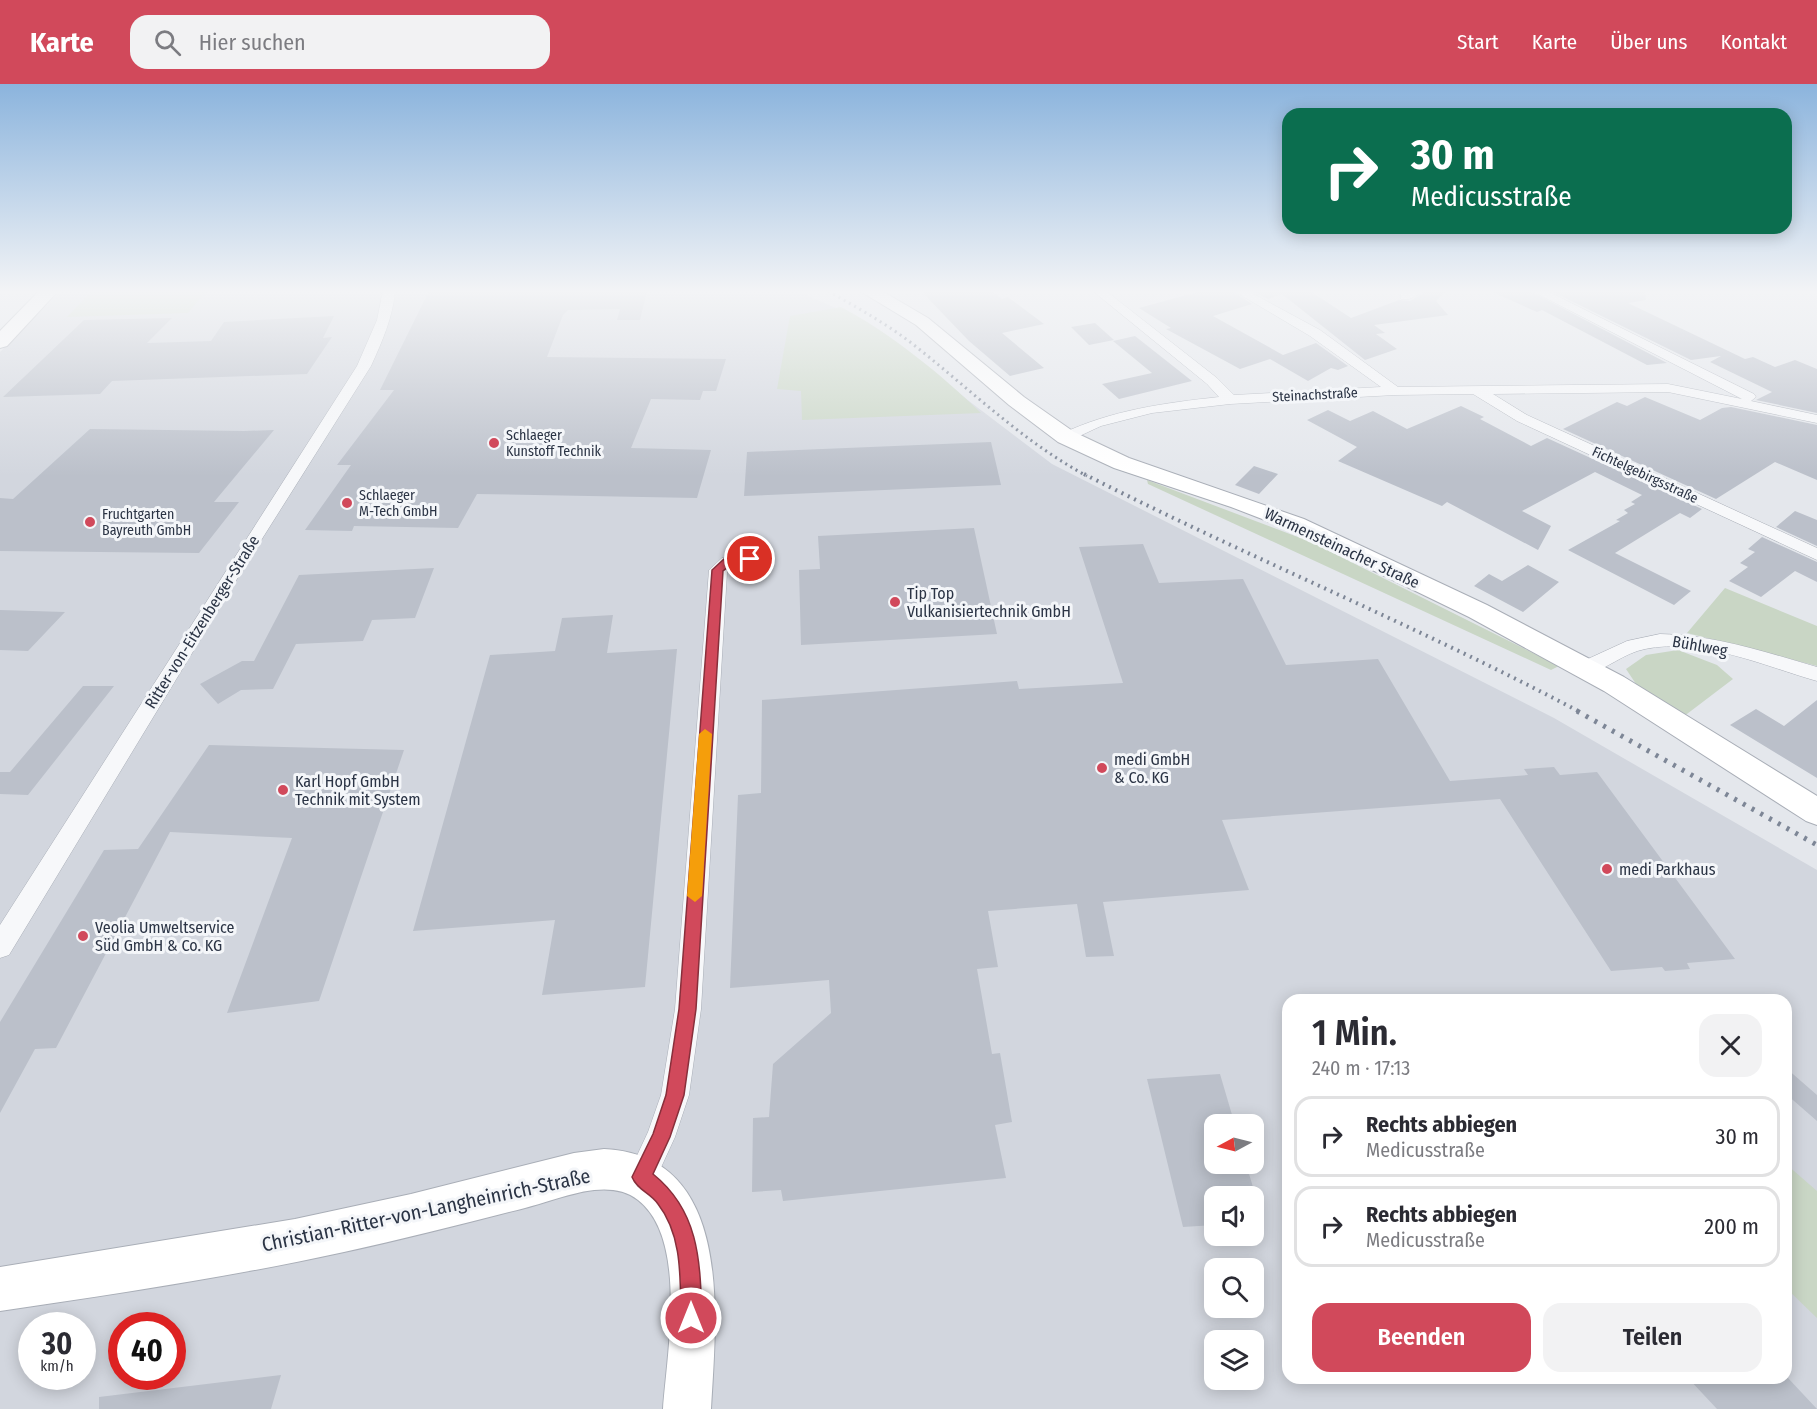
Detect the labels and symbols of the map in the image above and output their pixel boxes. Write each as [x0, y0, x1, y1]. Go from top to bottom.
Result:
street label: Steinachstraße [1272, 384, 1358, 406]
place label: Schlaeger Kunstoff Technik [506, 427, 601, 460]
marker: Schlaeger Kunstoff Technik [487, 436, 501, 450]
street label: Fichtelgebirgsstraße [1589, 443, 1701, 507]
place label: Schlaeger M-Tech GmbH [359, 487, 437, 520]
marker: Schlaeger M-Tech GmbH [340, 496, 354, 510]
street label: Warmensteinacher Straße [1262, 504, 1423, 592]
place label: Fruchtgarten Bayreuth GmbH [102, 506, 191, 539]
marker: Fruchtgarten Bayreuth GmbH [83, 515, 97, 529]
street label: Ritter-von-Eitzenberger-Straße [141, 532, 263, 712]
pin [724, 533, 775, 584]
place label: Tip Top Vulkanisiertechnik GmbH [907, 584, 1071, 621]
marker: Tip Top Vulkanisiertechnik GmbH [888, 595, 902, 609]
street label: Bühlweg [1671, 632, 1730, 660]
place label: medi GmbH & Co. KG [1114, 750, 1190, 787]
marker: medi GmbH & Co. KG [1095, 761, 1109, 775]
place label: Karl Hopf GmbH Technik mit System [295, 772, 421, 809]
marker: Karl Hopf GmbH Technik mit System [276, 783, 290, 797]
place label: medi Parkhaus [1619, 860, 1716, 879]
marker: medi Parkhaus [1600, 862, 1614, 876]
place label: Veolia Umweltservice Süd GmbH & Co. KG [95, 918, 234, 955]
marker: Veolia Umweltservice Süd GmbH & Co. KG [76, 929, 90, 943]
north arrow [1204, 1114, 1264, 1174]
street label: Christian-Ritter-von-Langheinrich-Straße [260, 1163, 592, 1257]
position arrow [659, 1286, 723, 1350]
speed limit sign: 40 [108, 1312, 186, 1390]

